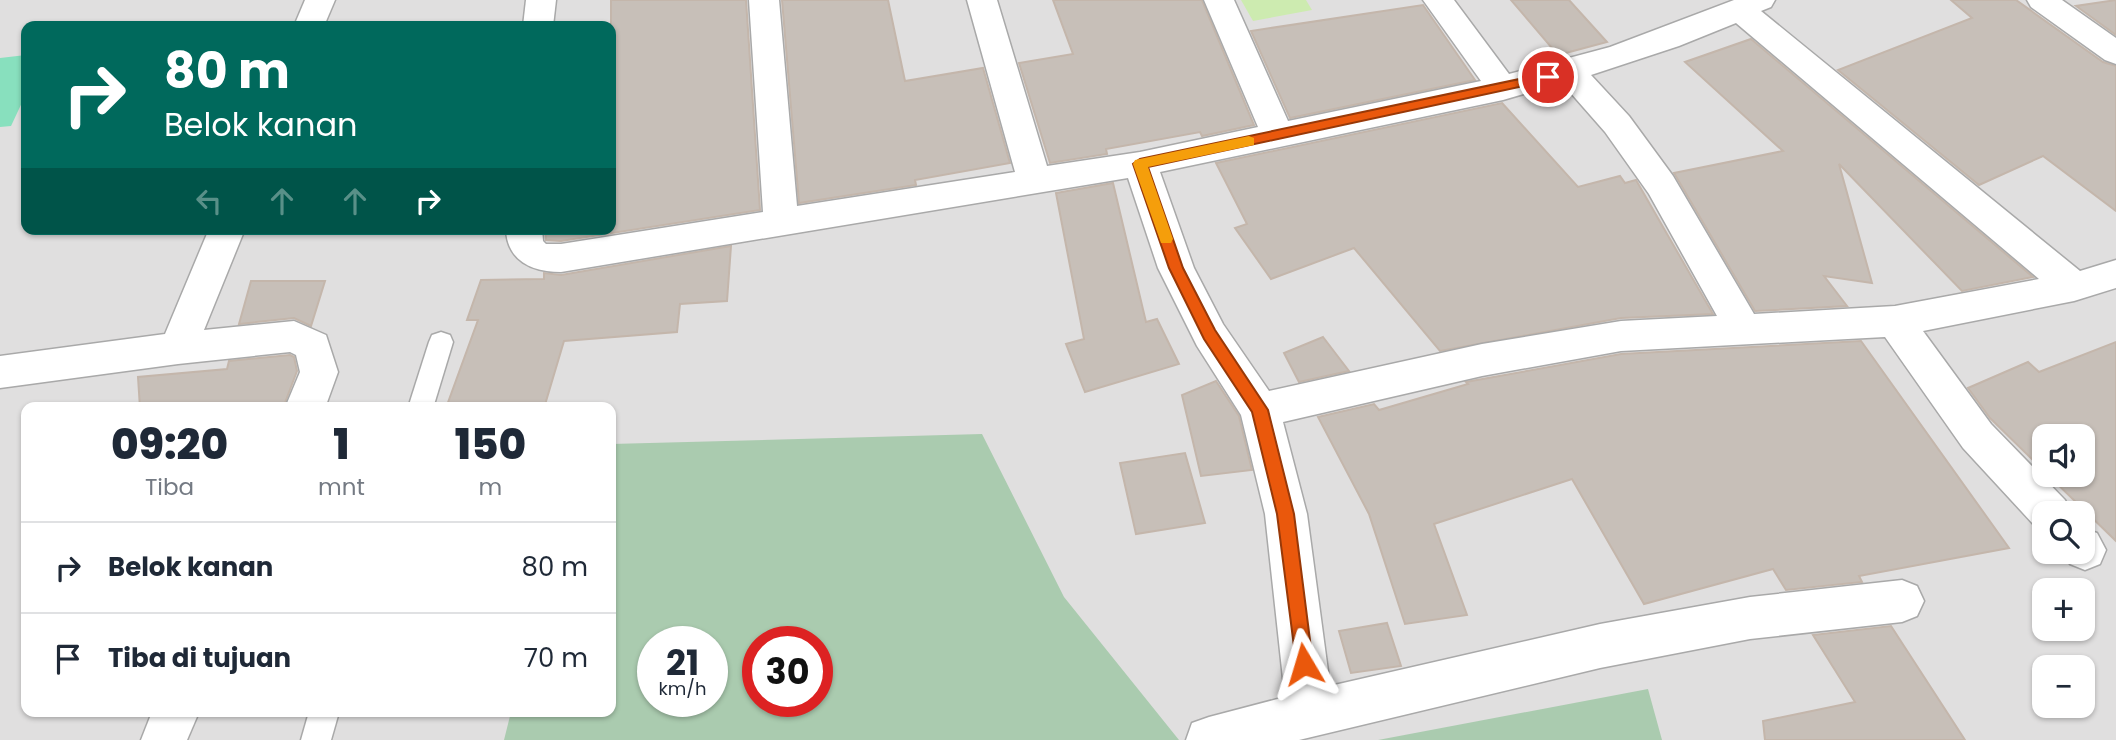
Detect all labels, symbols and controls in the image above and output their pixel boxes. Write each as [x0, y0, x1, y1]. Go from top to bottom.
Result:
text: 80 m [164, 37, 290, 105]
pin [1518, 47, 1578, 107]
icon: right [49, 49, 140, 140]
icon: arrive [1529, 58, 1567, 96]
text: Belok kanan [164, 102, 358, 147]
icon: left [190, 182, 228, 220]
icon: ahead [263, 182, 301, 220]
icon: ahead [336, 182, 374, 220]
icon: right [409, 182, 447, 220]
text: 09:20 [111, 415, 228, 474]
text: 1 [333, 415, 350, 474]
text: 150 [455, 415, 526, 474]
map controls [2032, 424, 2095, 718]
button: sound [2032, 424, 2095, 487]
text: Tiba [145, 471, 194, 503]
text: mnt [318, 471, 365, 503]
text: m [479, 471, 502, 503]
button: search [2032, 501, 2095, 564]
icon: right [49, 549, 87, 587]
text: Belok kanan [108, 549, 273, 585]
text: 80 m [522, 549, 588, 585]
button: + [2032, 578, 2095, 641]
speed limit sign: 30 [742, 626, 833, 717]
position arrow [1267, 627, 1341, 701]
text: 21 [666, 638, 699, 687]
icon: arrive [49, 640, 87, 678]
text: Tiba di tujuan [108, 640, 291, 676]
text: 70 m [524, 640, 588, 676]
button: − [2032, 655, 2095, 718]
text: km/h [659, 676, 706, 701]

